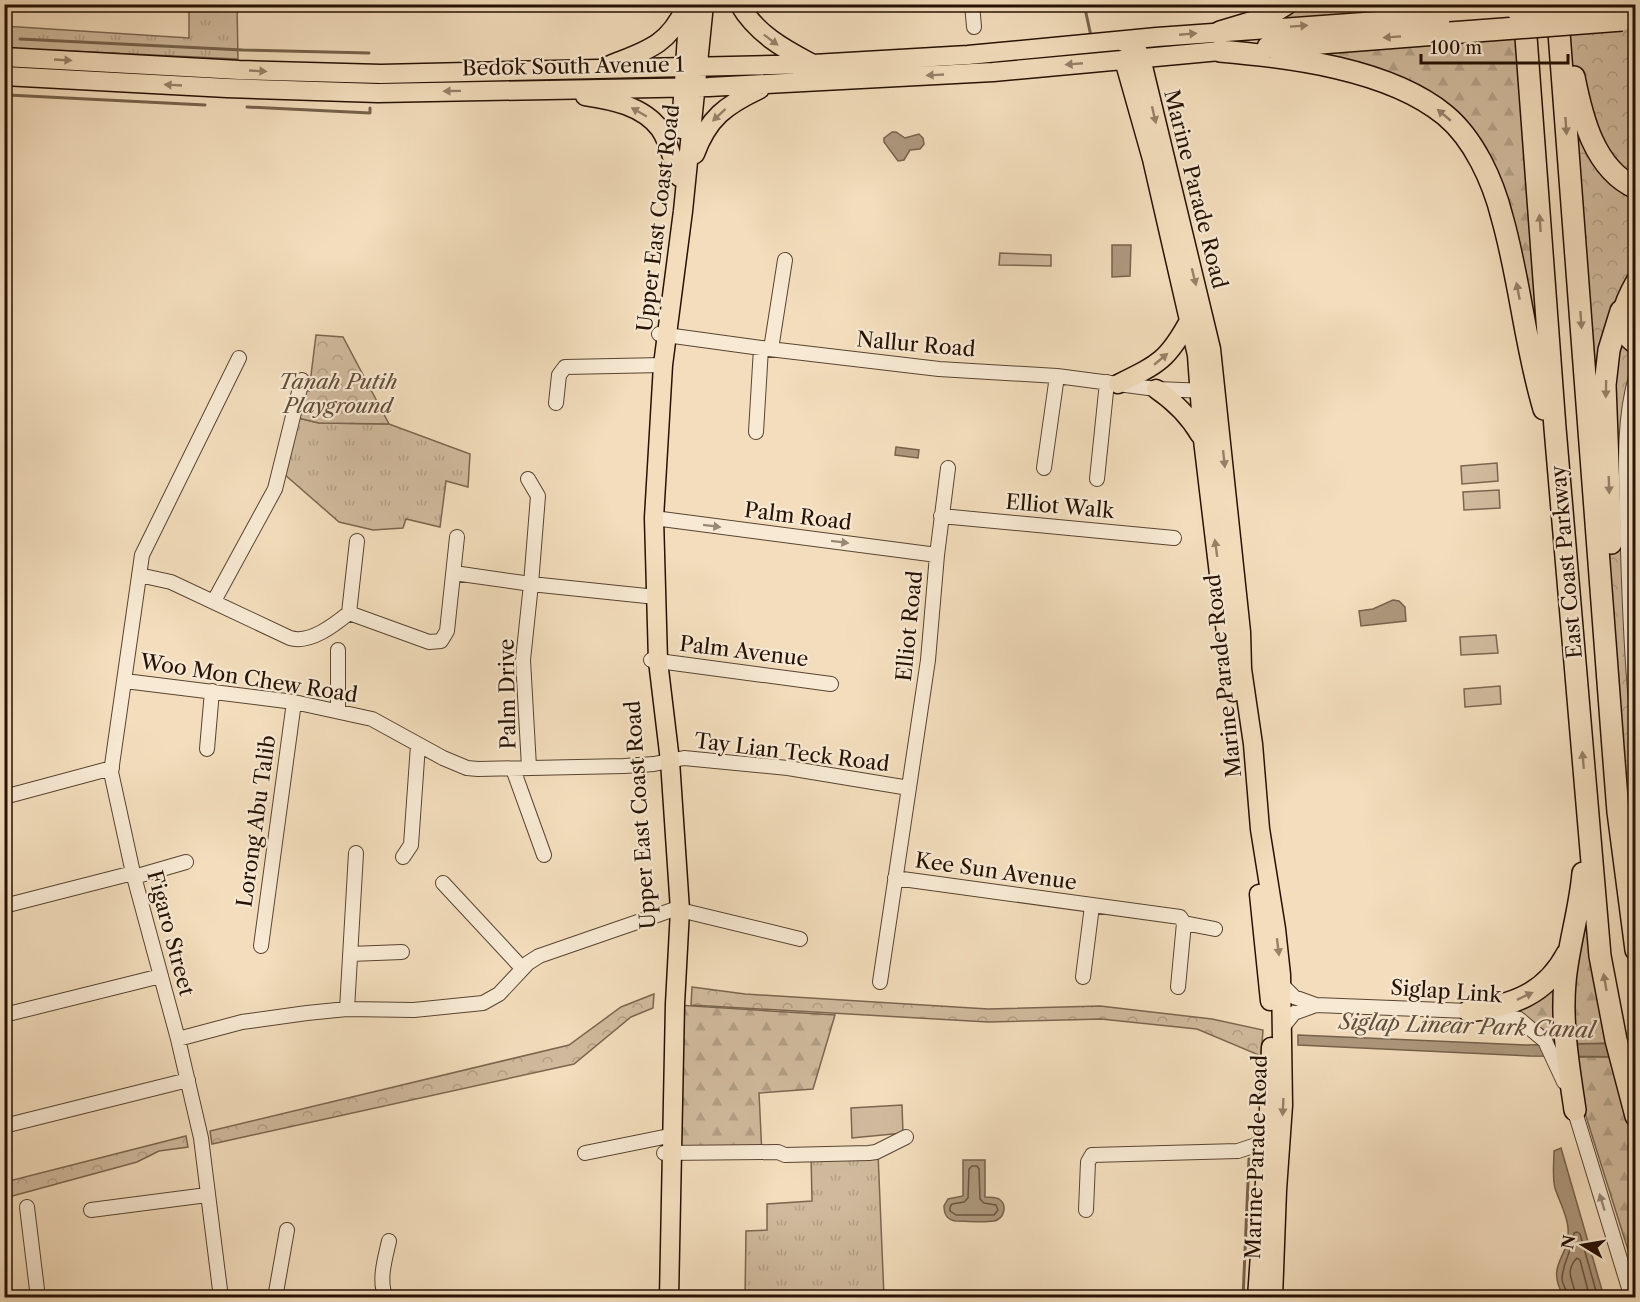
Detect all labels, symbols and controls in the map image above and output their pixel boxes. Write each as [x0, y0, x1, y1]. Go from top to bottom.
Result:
one-way arrow [1289, 22, 1308, 31]
scale bar [1421, 27, 1568, 65]
one-way arrow [1179, 30, 1198, 39]
one-way arrow [1382, 33, 1401, 42]
one-way arrow [763, 34, 779, 46]
text: 100 m [1430, 37, 1482, 59]
street label: Bedok South Avenue 1 [462, 52, 684, 80]
one-way arrow [53, 55, 72, 65]
one-way arrow [1064, 59, 1083, 69]
one-way arrow [248, 66, 267, 75]
one-way arrow [925, 70, 944, 80]
one-way arrow [164, 80, 183, 89]
one-way arrow [442, 86, 461, 96]
street label: Marine Parade Road [1159, 87, 1233, 291]
street label: Upper East Coast Road [632, 103, 684, 333]
one-way arrow [1150, 106, 1160, 124]
one-way arrow [630, 107, 647, 117]
one-way arrow [711, 108, 726, 122]
one-way arrow [1436, 109, 1452, 122]
one-way arrow [1561, 116, 1571, 135]
one-way arrow [1535, 214, 1544, 233]
one-way arrow [1189, 268, 1199, 287]
one-way arrow [1513, 282, 1522, 301]
one-way arrow [1576, 311, 1586, 330]
street label: Nallur Road [856, 326, 977, 362]
one-way arrow [1153, 353, 1169, 366]
park label: Tanah Putih Playground [278, 369, 398, 418]
one-way arrow [1601, 379, 1611, 398]
one-way arrow [1219, 450, 1229, 469]
street label: East Coast Parkway [1545, 464, 1587, 660]
one-way arrow [1604, 475, 1613, 494]
street label: Elliot Walk [1005, 489, 1116, 523]
street label: Palm Road [743, 497, 853, 535]
one-way arrow [703, 522, 722, 531]
one-way arrow [831, 538, 850, 547]
one-way arrow [1212, 539, 1221, 558]
street label: Elliot Road [891, 569, 927, 683]
street label: Marine Parade Road [1200, 573, 1246, 779]
street label: Palm Avenue [678, 631, 810, 671]
street label: Palm Drive [494, 638, 520, 750]
street label: Woo Mon Chew Road [137, 648, 360, 708]
street label: Upper East Coast Road [620, 700, 660, 930]
street label: Tay Lian Teck Road [693, 728, 891, 776]
street label: Lorong Abu Talib [232, 733, 280, 909]
one-way arrow [1578, 751, 1588, 770]
street label: Kee Sun Avenue [914, 847, 1078, 895]
street label: Figaro Street [142, 868, 200, 999]
one-way arrow [1273, 937, 1283, 956]
one-way arrow [1600, 973, 1609, 992]
street label: Siglap Link [1390, 975, 1503, 1007]
one-way arrow [1517, 991, 1534, 1000]
water label: Siglap Linear Park Canal [1336, 1008, 1598, 1044]
street label: Marine Parade Road [1240, 1054, 1272, 1260]
one-way arrow [1278, 1098, 1287, 1117]
one-way arrow [1597, 1193, 1606, 1211]
north arrow [1553, 1215, 1613, 1275]
text: N [1557, 1233, 1579, 1251]

